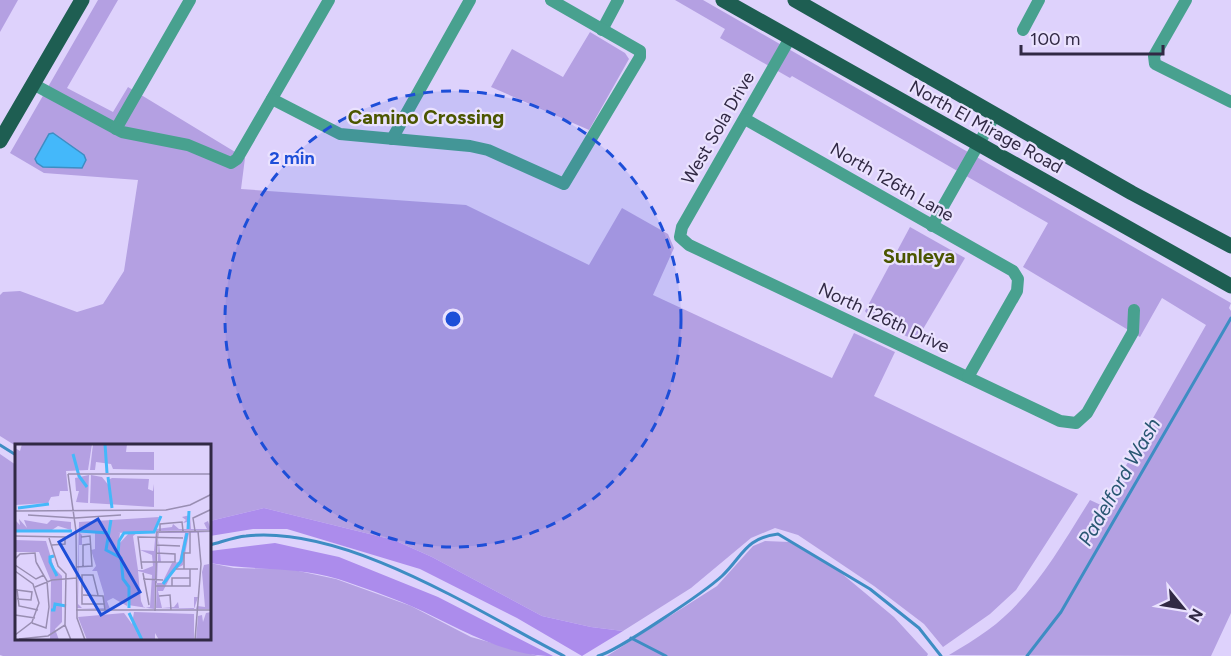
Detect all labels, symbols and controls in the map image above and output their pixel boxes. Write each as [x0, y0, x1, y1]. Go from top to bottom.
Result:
scale bar [1021, 18, 1164, 56]
text: 100 m [1030, 28, 1080, 50]
street label: West Sola Drive [677, 67, 759, 188]
street label: North El Mirage Road [906, 76, 1066, 178]
district label: Camino Crossing [348, 105, 504, 129]
street label: North 126th Lane [826, 138, 958, 226]
text: 2 min [269, 147, 315, 169]
district label: Sunleya [883, 244, 955, 268]
street label: North 126th Drive [815, 278, 953, 358]
centre of rings [443, 309, 463, 329]
water label: Padelford Wash [1073, 414, 1165, 550]
inset map [15, 444, 212, 641]
north arrow [1153, 578, 1213, 638]
text: N [1184, 605, 1207, 625]

